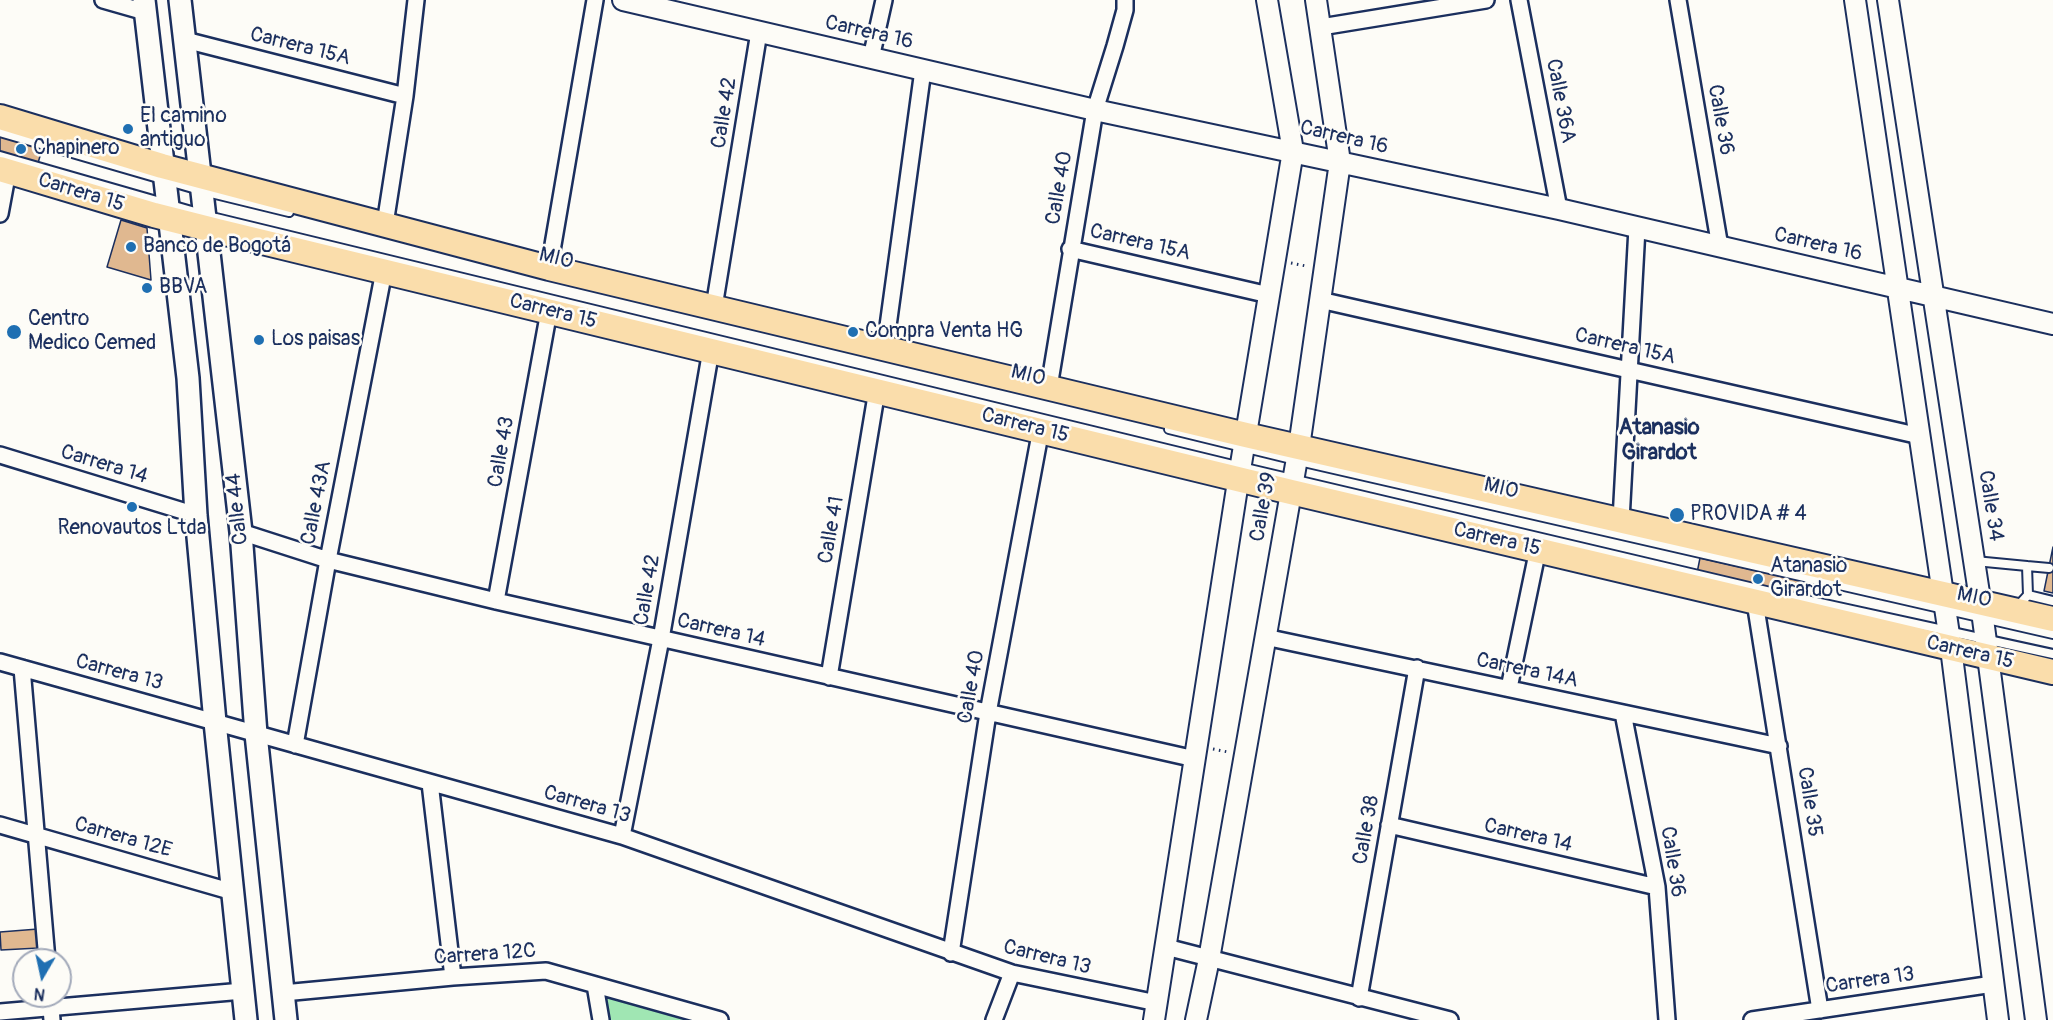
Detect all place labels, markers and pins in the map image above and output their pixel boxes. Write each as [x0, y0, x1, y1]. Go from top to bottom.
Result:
place label: El camino antiguo [140, 104, 227, 154]
marker: El camino antiguo [121, 122, 135, 136]
place label: Chapinero [33, 136, 120, 162]
marker: Chapinero [14, 142, 28, 156]
place label: Banco de Bogotá [143, 234, 291, 260]
marker: Banco de Bogotá [124, 240, 138, 254]
place label: BBVA [159, 275, 207, 301]
marker: BBVA [140, 281, 154, 295]
place label: Centro Medico Cemed [28, 307, 156, 357]
place label: Compra Venta HG [865, 319, 1023, 345]
marker: Centro Medico Cemed [5, 323, 23, 341]
marker: Compra Venta HG [846, 325, 860, 339]
place label: Los paisas [271, 327, 360, 353]
marker: Los paisas [252, 333, 266, 347]
marker: Renovautos Ltda [125, 500, 139, 514]
place label: PROVIDA # 4 [1690, 502, 1807, 528]
marker: PROVIDA # 4 [1668, 506, 1686, 524]
place label: Renovautos Ltda [57, 516, 207, 542]
place label: Atanasio Girardot [1770, 554, 1847, 604]
marker: Atanasio Girardot [1751, 572, 1765, 586]

